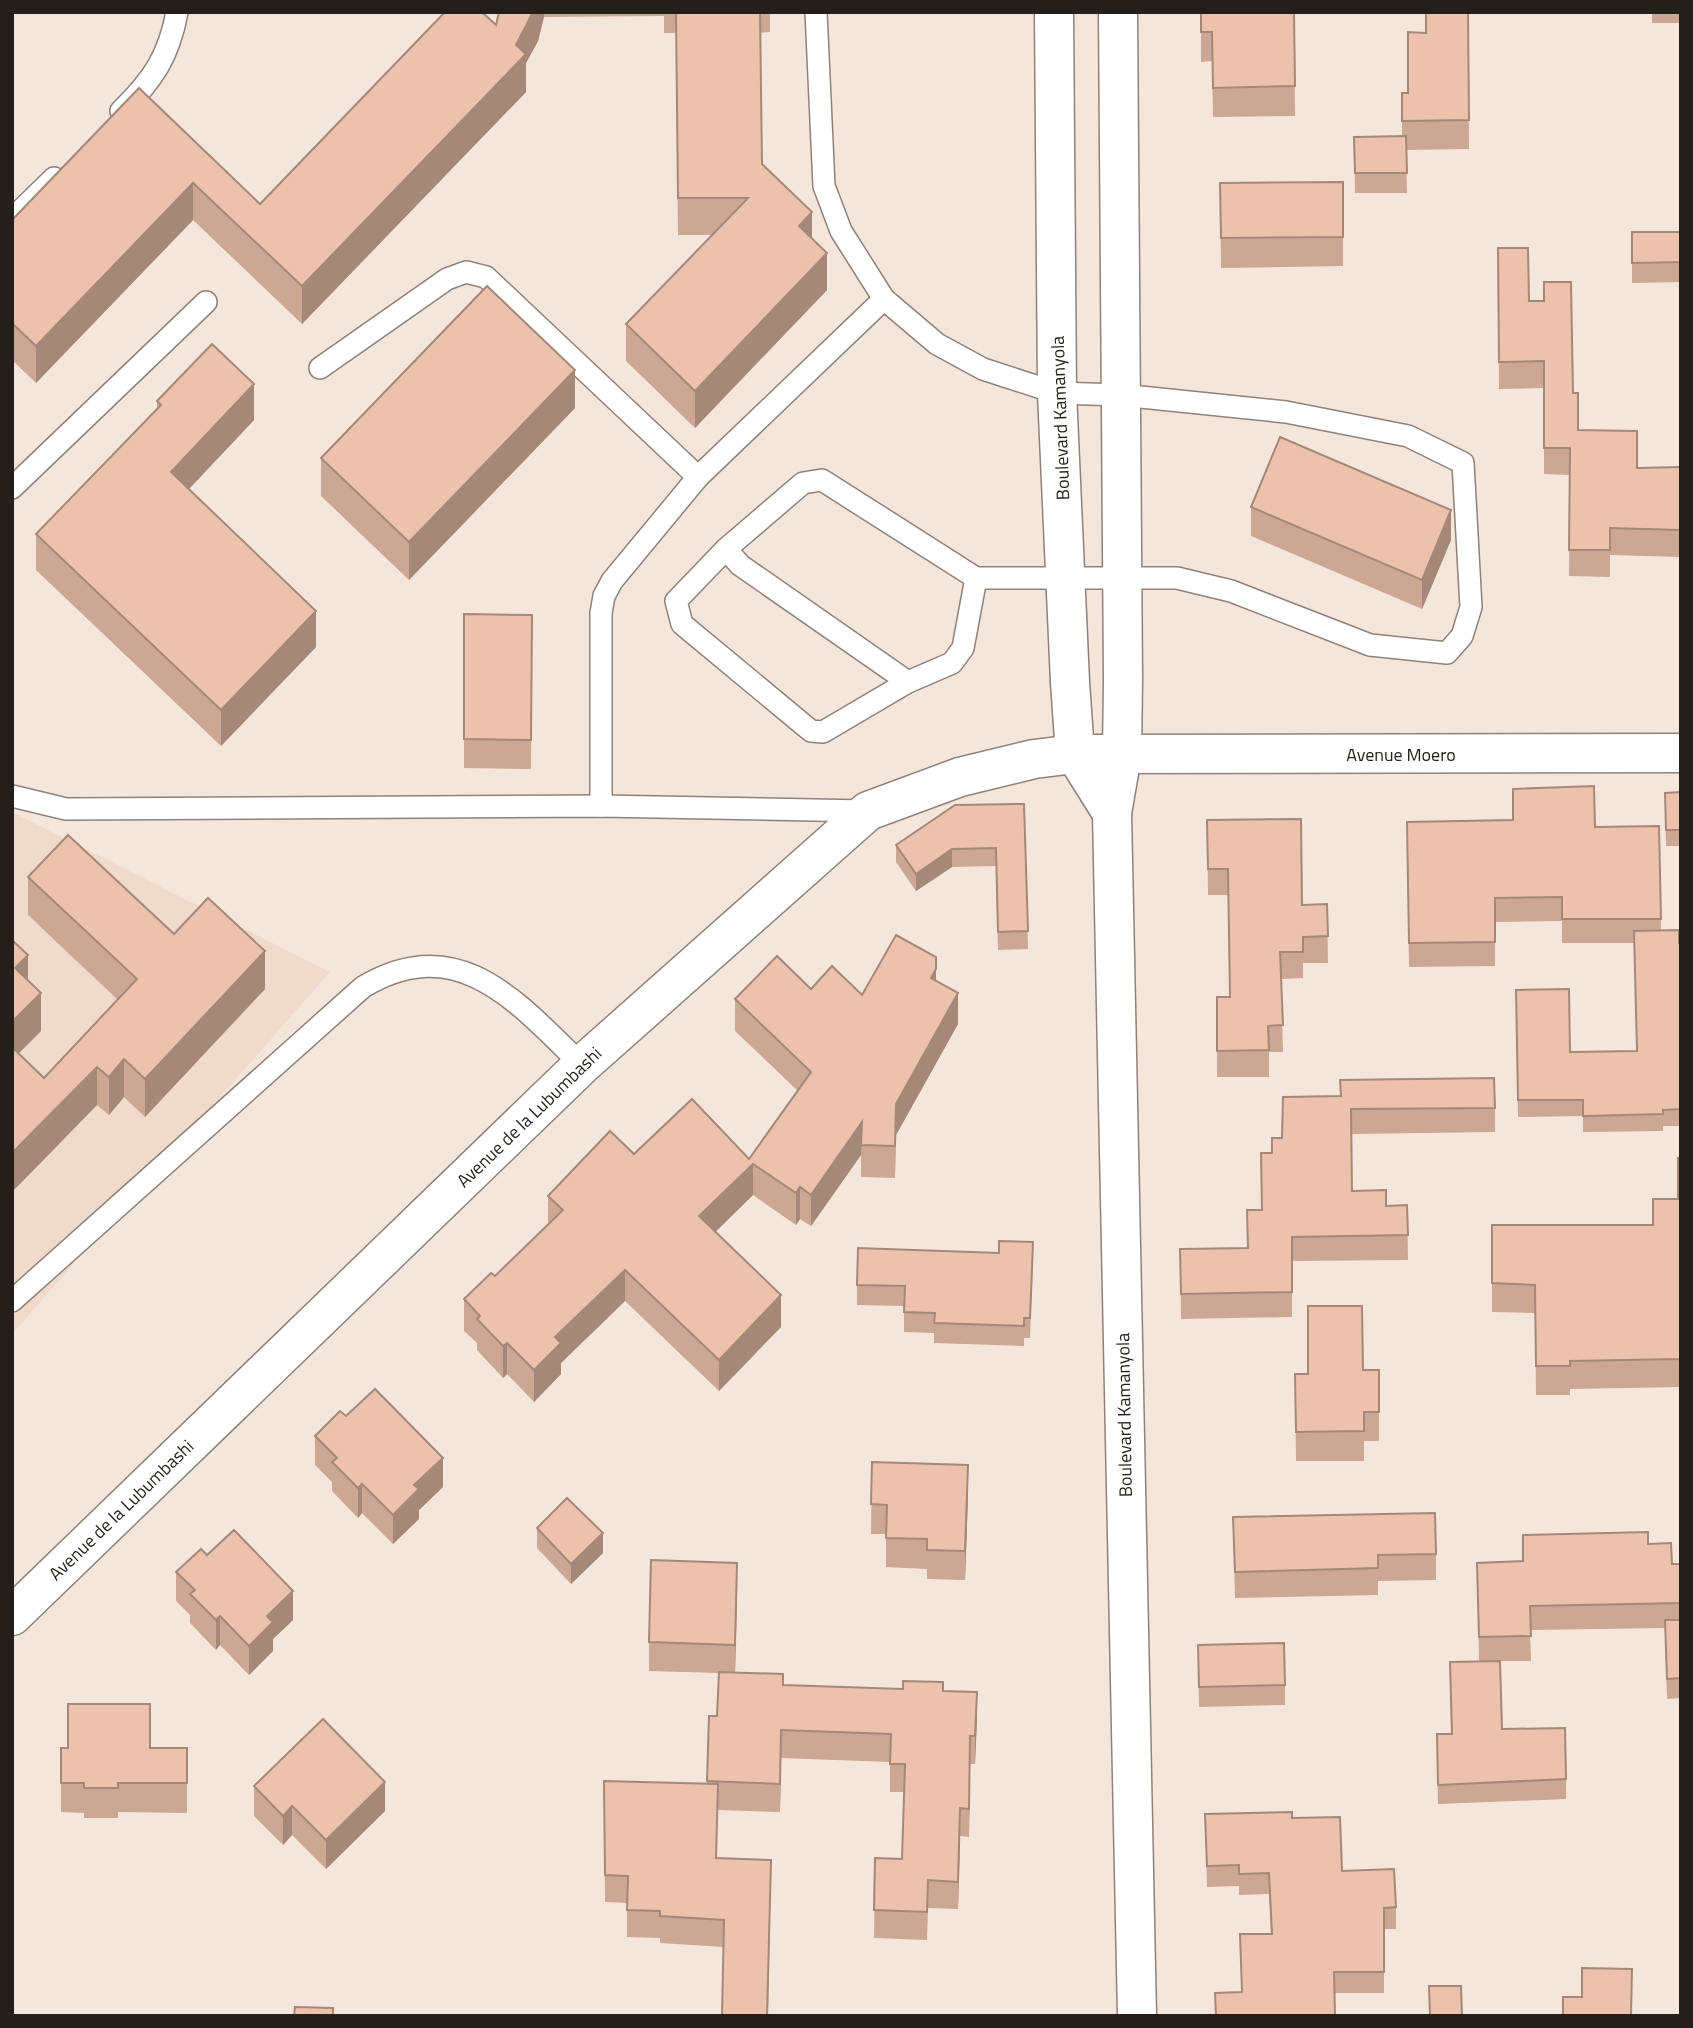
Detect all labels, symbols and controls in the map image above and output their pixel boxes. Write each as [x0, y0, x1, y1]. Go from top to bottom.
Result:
street label: Boulevard Kamanyola [1044, 335, 1076, 501]
street label: Avenue Moero [1346, 741, 1456, 768]
street label: Avenue de la Lubumbashi [450, 1040, 608, 1194]
street label: Boulevard Kamanyola [1109, 1333, 1139, 1497]
street label: Avenue de la Lubumbashi [42, 1433, 200, 1587]

